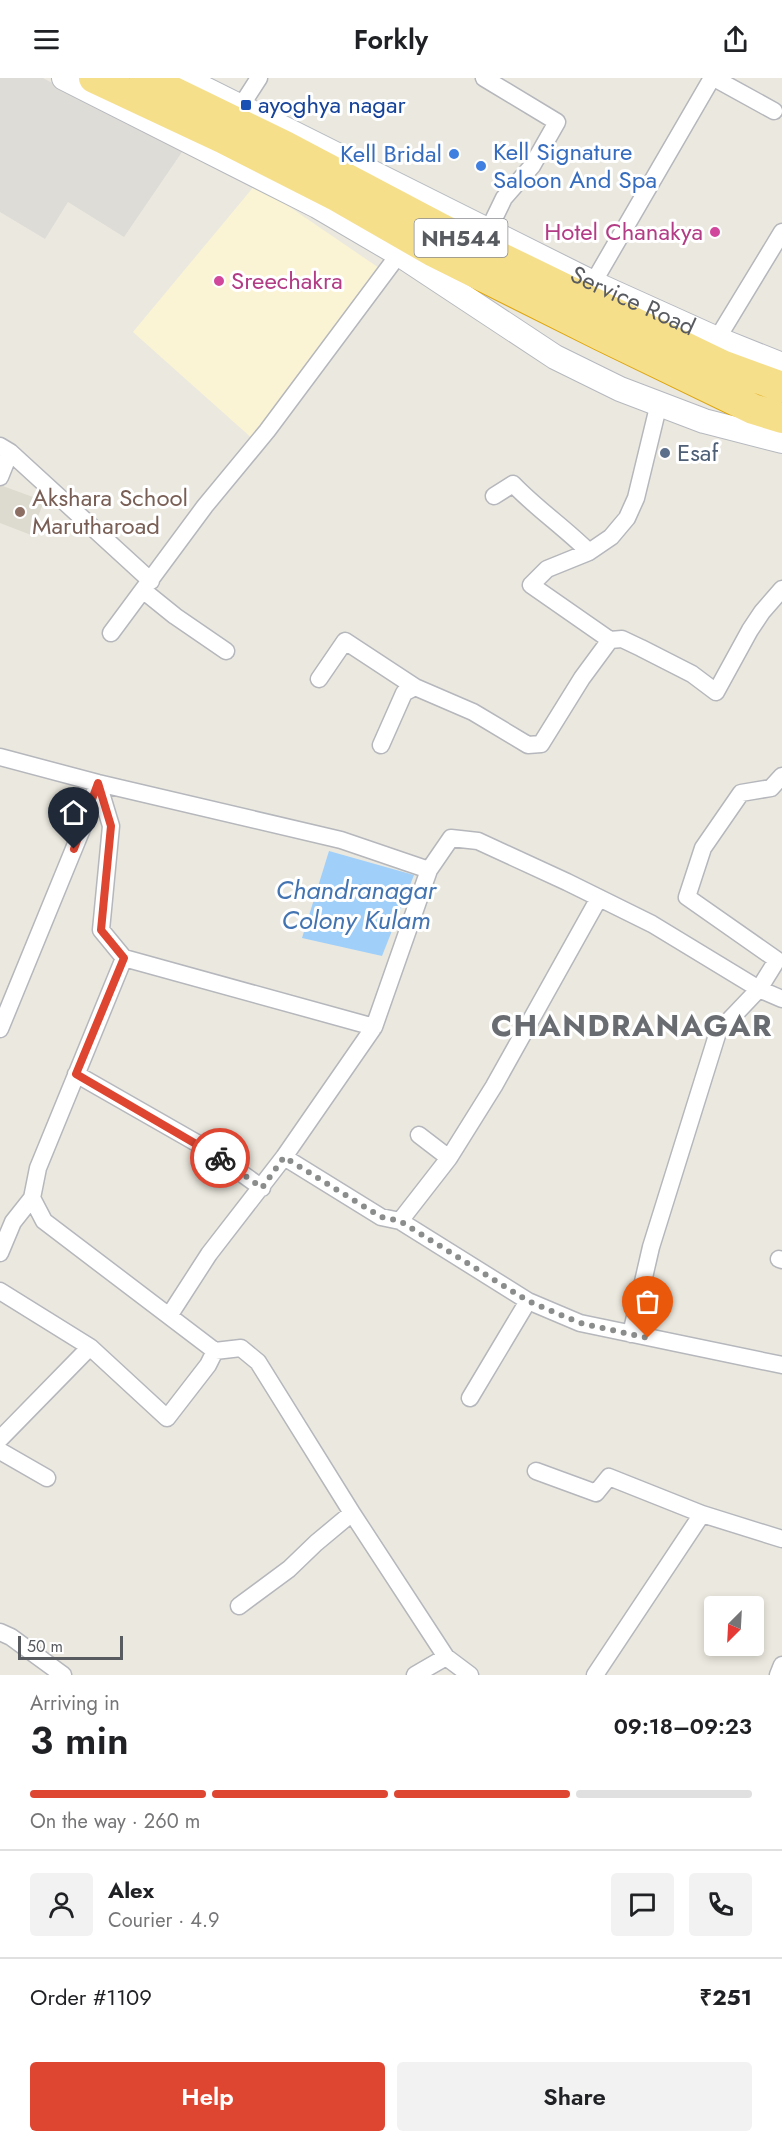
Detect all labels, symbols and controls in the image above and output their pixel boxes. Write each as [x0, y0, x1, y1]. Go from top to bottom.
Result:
text: Forkly [354, 20, 428, 59]
icon: menu [30, 23, 63, 56]
icon: share [719, 23, 752, 56]
place label: ayoghya nagar [258, 87, 407, 122]
marker: ayoghya nagar [239, 98, 253, 112]
place label: Kell Signature Saloon And Spa [493, 134, 657, 197]
place label: Kell Bridal [340, 136, 442, 171]
marker: Kell Bridal [447, 147, 461, 161]
marker: Kell Signature Saloon And Spa [474, 159, 488, 173]
place label: Hotel Chanakya [544, 214, 703, 249]
road number: NH544 [414, 219, 508, 257]
marker: Hotel Chanakya [708, 225, 722, 239]
street label: Service Road [564, 256, 701, 344]
place label: Sreechakra [231, 263, 343, 298]
marker: Sreechakra [212, 274, 226, 288]
place label: Esaf [677, 435, 719, 470]
marker: Esaf [658, 446, 672, 460]
place label: Akshara School Marutharoad [32, 480, 188, 543]
marker: Akshara School Marutharoad [13, 505, 27, 519]
pin [48, 787, 99, 849]
icon: home [57, 796, 90, 829]
water label: Chandranagar Colony Kulam [276, 871, 438, 939]
district label: CHANDRANAGAR [491, 1004, 773, 1047]
courier [190, 1128, 250, 1188]
icon: bike [204, 1142, 237, 1175]
pin [622, 1276, 673, 1338]
icon: bag [631, 1285, 664, 1318]
north arrow [704, 1596, 764, 1656]
map controls [704, 1596, 764, 1656]
scale bar [18, 1633, 123, 1660]
text: 50 m [27, 1635, 63, 1658]
text: Arriving in [30, 1689, 120, 1718]
text: 09:18–09:23 [614, 1710, 752, 1742]
text: 3 min [30, 1712, 129, 1769]
text: On the way · 260 m [30, 1807, 200, 1836]
button: person [30, 1873, 93, 1936]
button: chat [611, 1873, 674, 1936]
button: phone [689, 1873, 752, 1936]
text: Alex [108, 1874, 154, 1906]
text: Courier · 4.9 [108, 1906, 220, 1935]
text: Order #1109 [30, 1981, 152, 2013]
text: ₹251 [700, 1981, 752, 2013]
button: Help [30, 2062, 385, 2131]
button: Share [397, 2062, 752, 2131]

